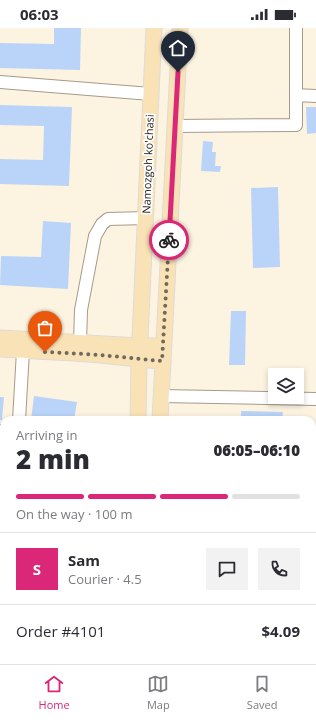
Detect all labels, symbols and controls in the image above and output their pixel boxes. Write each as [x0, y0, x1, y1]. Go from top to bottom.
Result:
text: 06:03 [20, 4, 59, 24]
pin [161, 31, 195, 72]
icon: home [167, 37, 189, 59]
street label: Namozgoh ko'chasi [138, 114, 157, 214]
courier [149, 220, 189, 260]
icon: bike [158, 229, 180, 251]
pin [28, 311, 62, 352]
icon: bag [34, 317, 56, 339]
map controls [268, 368, 304, 404]
button: layers [268, 368, 304, 404]
text: Arriving in [16, 426, 78, 444]
text: 06:05–06:10 [214, 440, 300, 460]
text: 2 min [16, 441, 90, 477]
text: On the way · 100 m [16, 505, 132, 523]
button: chat [206, 548, 248, 590]
button: phone [258, 548, 300, 590]
text: Sam [68, 550, 100, 570]
text: S [33, 559, 41, 579]
text: Courier · 4.5 [68, 570, 142, 588]
text: Order #4101 [16, 621, 105, 641]
text: $4.09 [261, 621, 300, 641]
tab: Home [39, 673, 70, 712]
tab: Map [147, 673, 170, 712]
tab: Saved [247, 673, 277, 712]

